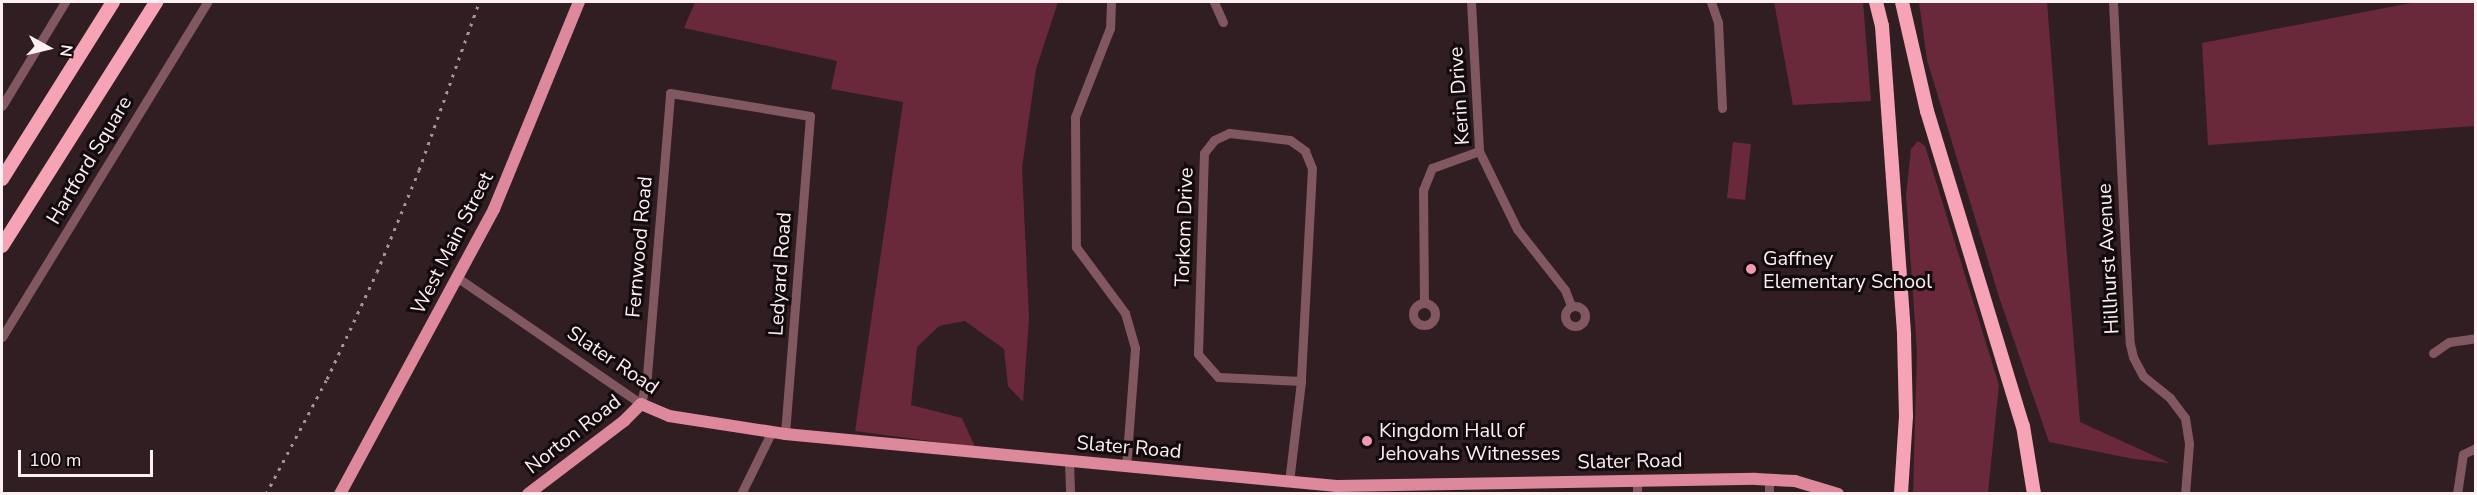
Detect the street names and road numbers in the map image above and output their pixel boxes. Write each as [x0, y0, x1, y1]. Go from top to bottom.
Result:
street label: Kerin Drive [1444, 46, 1474, 146]
street label: Hartford Square [41, 92, 137, 228]
street label: Torkom Drive [1170, 167, 1198, 287]
street label: West Main Street [406, 168, 498, 318]
street label: Fernwood Road [621, 175, 657, 319]
street label: Hillhurst Avenue [2092, 183, 2124, 335]
street label: Ledyard Road [764, 211, 796, 337]
street label: Slater Road [563, 321, 663, 399]
street label: Norton Road [520, 389, 626, 479]
street label: Slater Road [1076, 430, 1182, 464]
street label: Slater Road [1577, 448, 1683, 474]

